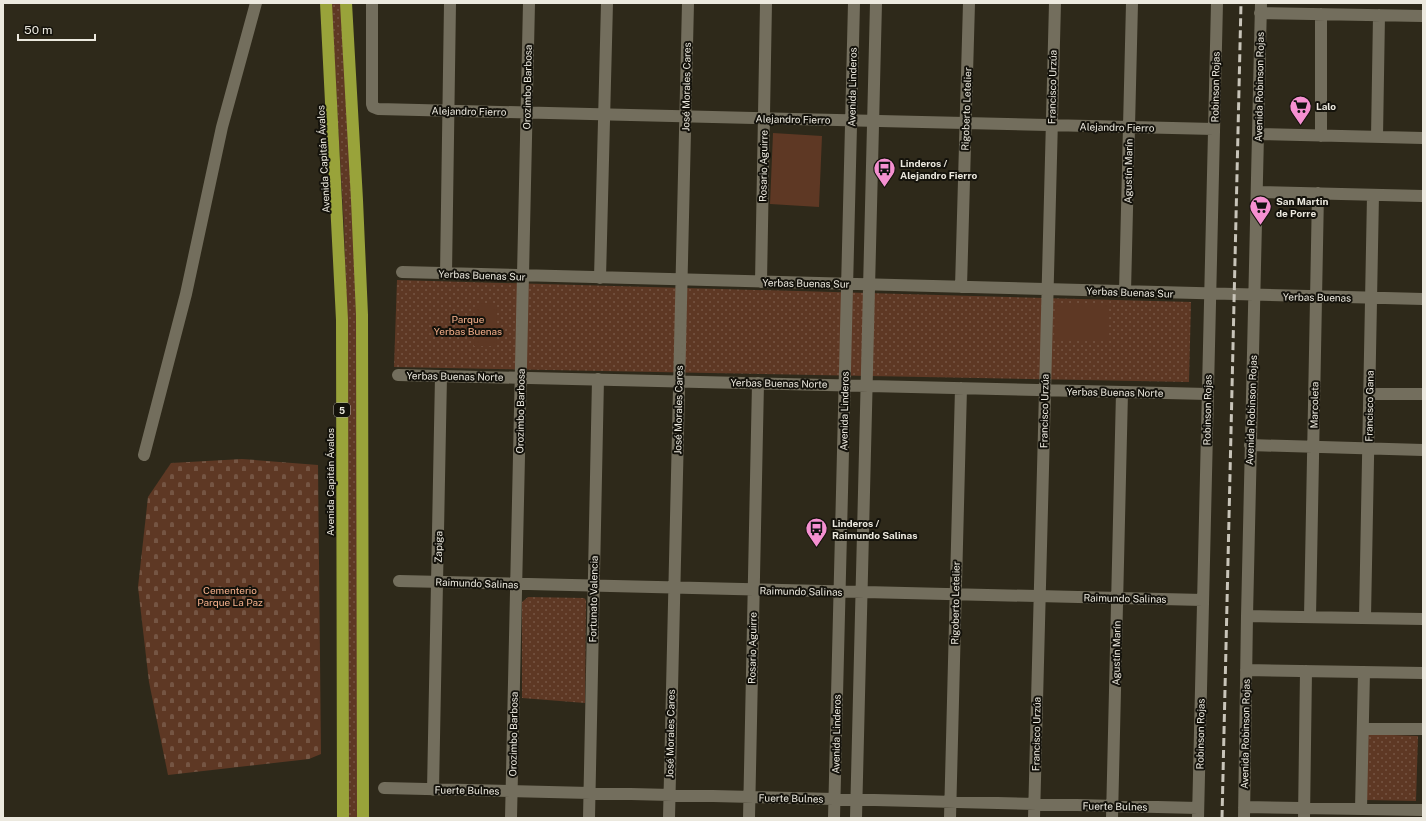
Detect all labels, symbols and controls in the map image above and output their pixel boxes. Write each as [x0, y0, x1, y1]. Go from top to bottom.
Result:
scale bar [18, 16, 95, 42]
text: 50 m [24, 23, 52, 37]
street label: Avenida Robinson Rojas [1252, 32, 1266, 142]
street label: José Morales Cares [679, 42, 693, 132]
street label: Orozimbo Barbosa [520, 44, 534, 130]
street label: Avenida Linderos [845, 47, 859, 127]
street label: Francisco Urzúa [1045, 50, 1059, 124]
street label: Robinson Rojas [1208, 51, 1222, 123]
street label: Rigoberto Letelier [959, 67, 973, 151]
supermarket icon: Lalo [1288, 93, 1314, 126]
place label: Lalo [1316, 100, 1336, 112]
street label: Alejandro Fierro [431, 104, 507, 118]
street label: Avenida Capitán Ávalos [314, 105, 332, 213]
street label: Alejandro Fierro [755, 112, 831, 126]
street label: Alejandro Fierro [1079, 120, 1155, 134]
street label: Rosario Aguirre [756, 130, 770, 202]
street label: Agustín Marín [1121, 138, 1135, 204]
bus stop icon: Linderos / Alejandro Fierro [872, 156, 898, 189]
place label: Linderos / Alejandro Fierro [900, 157, 977, 181]
supermarket icon: San Martin de Porre [1248, 194, 1274, 227]
place label: San Martin de Porre [1276, 195, 1328, 219]
street label: Yerbas Buenas Sur [438, 267, 526, 283]
street label: Yerbas Buenas Sur [762, 276, 850, 290]
street label: Yerbas Buenas Sur [1086, 284, 1174, 300]
street label: Yerbas Buenas [1283, 290, 1351, 304]
park label: Parque Yerbas Buenas [434, 313, 502, 337]
street label: Avenida Robinson Rojas [1243, 355, 1259, 465]
street label: José Morales Cares [671, 365, 685, 455]
street label: Orozimbo Barbosa [513, 368, 527, 454]
street label: Yerbas Buenas Norte [406, 369, 504, 383]
street label: Francisco Gana [1362, 370, 1376, 442]
street label: Avenida Linderos [837, 371, 851, 451]
street label: Francisco Urzúa [1037, 374, 1051, 448]
street label: Robinson Rojas [1200, 374, 1214, 446]
street label: Yerbas Buenas Norte [730, 376, 828, 390]
street label: Marcoleta [1308, 381, 1320, 429]
street label: Yerbas Buenas Norte [1066, 385, 1164, 399]
road number: 5 [334, 403, 350, 417]
street label: Avenida Capitán Ávalos [324, 428, 336, 536]
bus stop icon: Linderos / Raimundo Salinas [803, 516, 829, 549]
place label: Linderos / Raimundo Salinas [832, 517, 917, 541]
street label: Zapiga [432, 531, 444, 563]
street label: Fortunato Valencia [586, 555, 600, 643]
street label: Rigoberto Letelier [948, 561, 962, 645]
street label: Raimundo Salinas [435, 576, 519, 590]
park label: Cementerio Parque La Paz [197, 584, 263, 608]
street label: Raimundo Salinas [759, 584, 843, 598]
street label: Raimundo Salinas [1083, 591, 1167, 605]
street label: Rosario Aguirre [745, 612, 759, 684]
street label: Agustín Marín [1109, 620, 1123, 686]
street label: Avenida Robinson Rojas [1238, 679, 1252, 789]
street label: José Morales Cares [663, 689, 677, 779]
street label: Orozimbo Barbosa [506, 691, 520, 777]
street label: Avenida Linderos [829, 694, 843, 774]
street label: Francisco Urzúa [1029, 697, 1043, 771]
street label: Robinson Rojas [1193, 698, 1207, 770]
street label: Fuerte Bulnes [434, 783, 500, 797]
street label: Fuerte Bulnes [758, 791, 824, 805]
street label: Fuerte Bulnes [1082, 799, 1148, 813]

